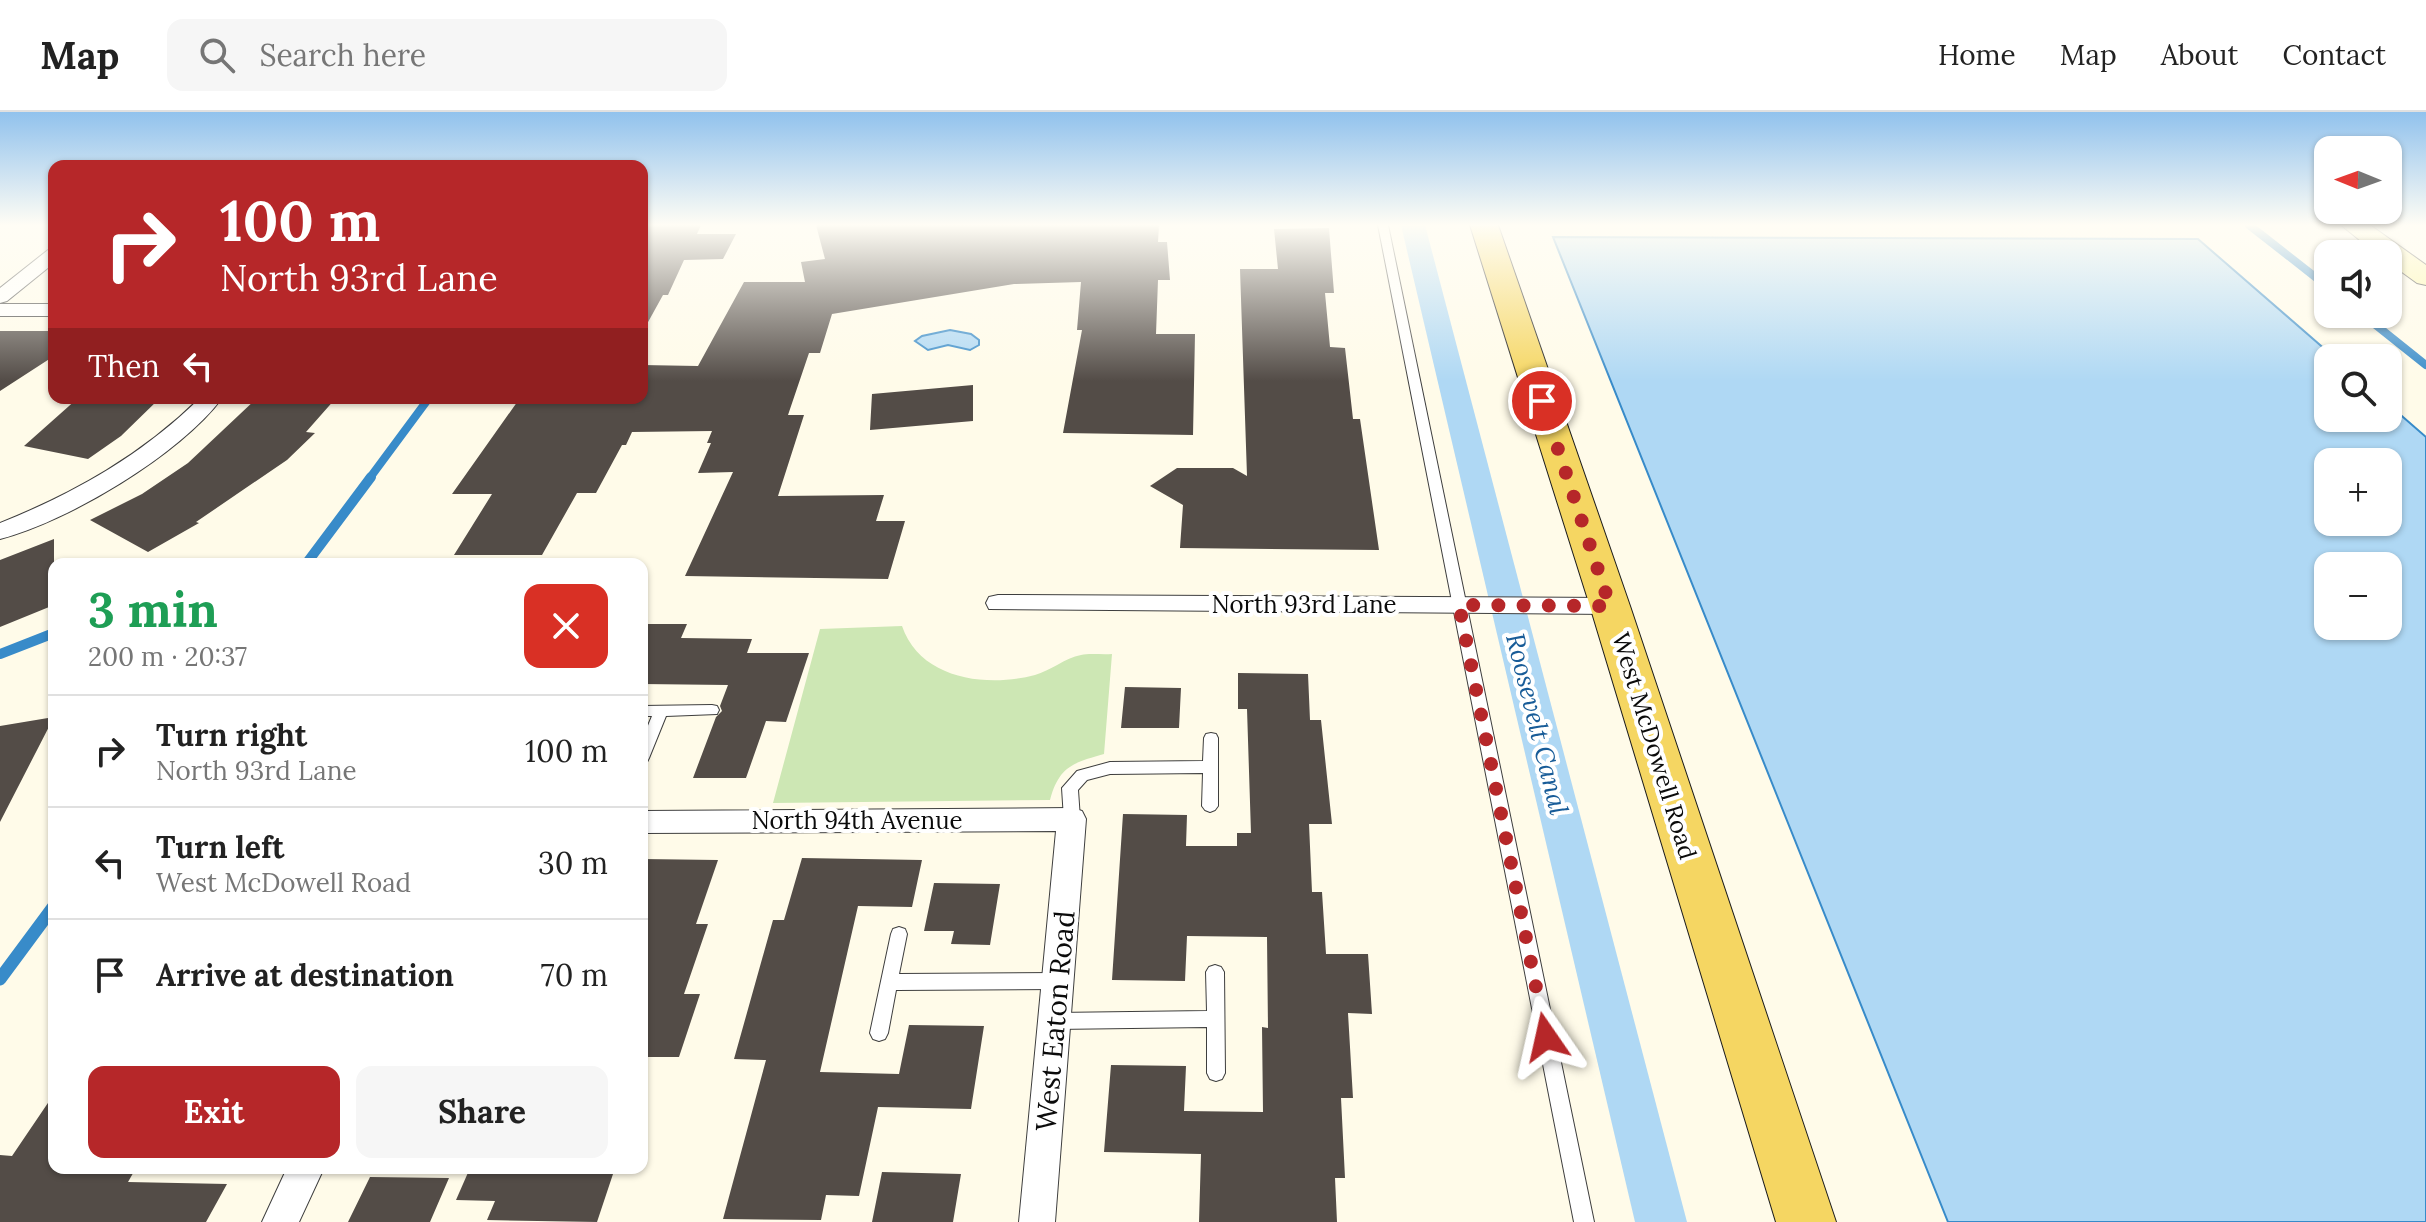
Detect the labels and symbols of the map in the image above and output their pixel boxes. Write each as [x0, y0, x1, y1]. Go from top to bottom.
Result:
north arrow [2314, 136, 2402, 224]
pin [1508, 367, 1576, 435]
street label: North 93rd Lane [1211, 589, 1397, 620]
street label: West McDowell Road [1605, 629, 1704, 863]
water label: Roosevelt Canal [1499, 630, 1576, 819]
street label: North 94th Avenue [752, 805, 962, 836]
street label: West Eaton Road [1027, 909, 1083, 1133]
position arrow [1504, 995, 1588, 1079]

